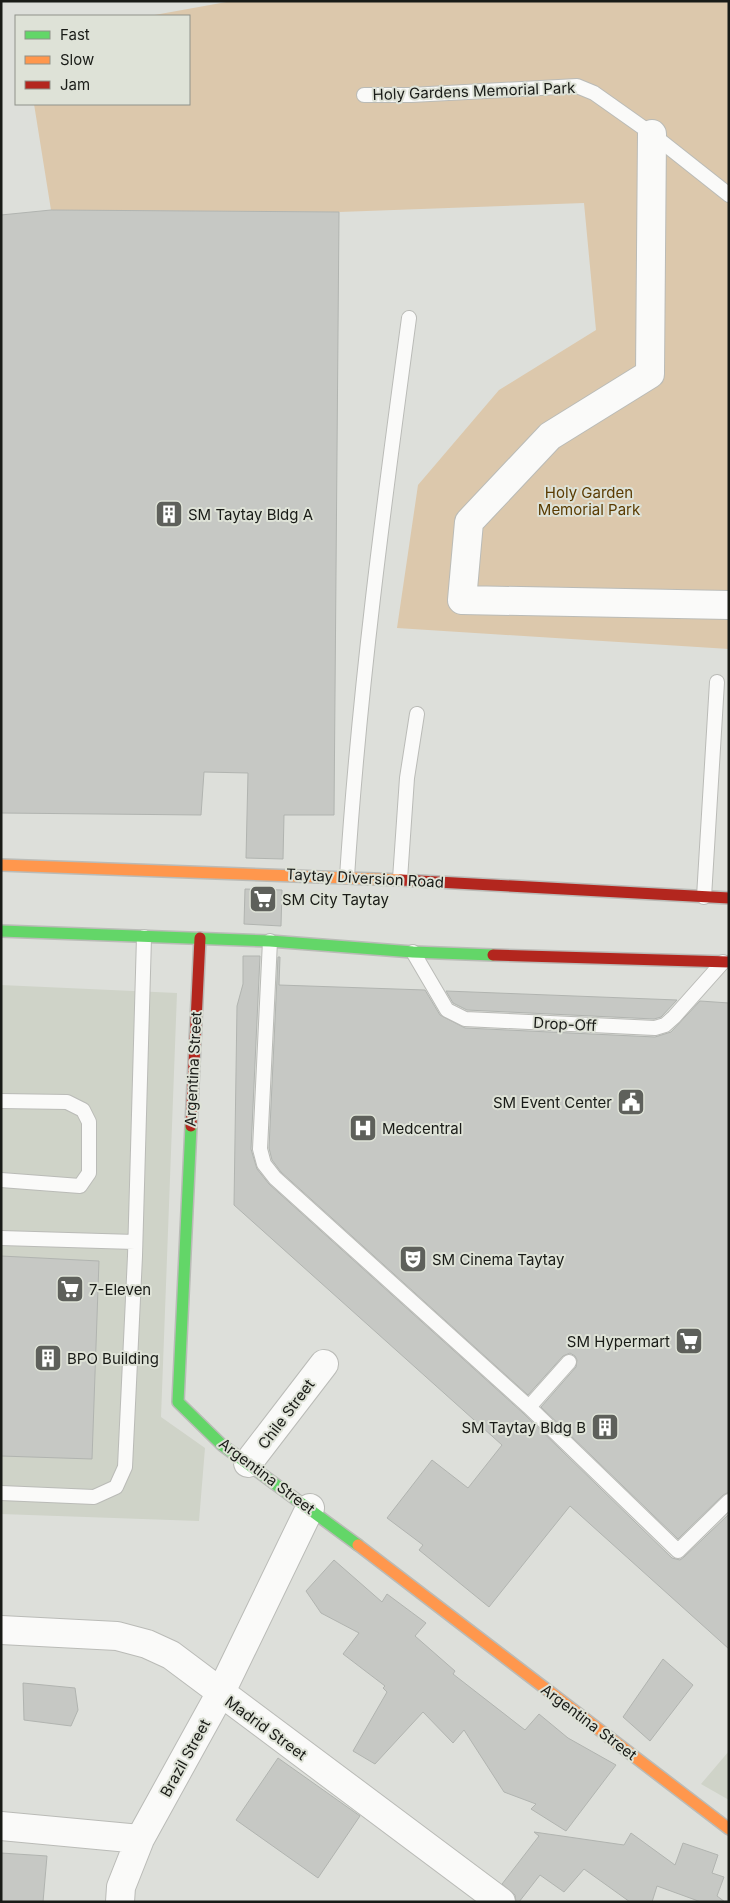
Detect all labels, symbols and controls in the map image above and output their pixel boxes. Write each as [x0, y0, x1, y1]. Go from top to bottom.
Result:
legend [15, 15, 190, 105]
text: Fast [60, 25, 90, 44]
text: Slow [60, 50, 94, 69]
text: Jam [60, 75, 90, 94]
street label: Holy Gardens Memorial Park [372, 78, 576, 104]
park label: Holy Garden Memorial Park [538, 483, 641, 519]
building icon: SM Taytay Bldg A [154, 499, 184, 529]
place label: SM Taytay Bldg A [188, 505, 313, 524]
street label: Taytay Diversion Road [286, 864, 444, 892]
supermarket icon: SM City Taytay [248, 884, 278, 914]
place label: SM City Taytay [282, 890, 389, 909]
street label: Argentina Street [181, 1011, 205, 1127]
street label: Drop-Off [533, 1013, 598, 1035]
public building icon: SM Event Center [616, 1087, 646, 1117]
place label: SM Event Center [493, 1093, 612, 1112]
hospital icon: Medcentral [348, 1113, 378, 1143]
place label: Medcentral [382, 1119, 462, 1138]
theatre icon: SM Cinema Taytay [398, 1244, 428, 1274]
place label: SM Cinema Taytay [432, 1250, 565, 1269]
supermarket icon: 7-Eleven [55, 1274, 85, 1304]
place label: 7-Eleven [89, 1280, 151, 1299]
supermarket icon: SM Hypermart [674, 1326, 704, 1356]
place label: SM Hypermart [567, 1332, 670, 1351]
building icon: BPO Building [33, 1343, 63, 1373]
place label: BPO Building [67, 1349, 159, 1368]
street label: Chile Street [254, 1375, 318, 1453]
building icon: SM Taytay Bldg B [590, 1412, 620, 1442]
place label: SM Taytay Bldg B [461, 1418, 586, 1437]
street label: Argentina Street [215, 1434, 319, 1518]
street label: Argentina Street [537, 1680, 641, 1764]
street label: Madrid Street [221, 1692, 311, 1764]
street label: Brazil Street [156, 1716, 214, 1800]

